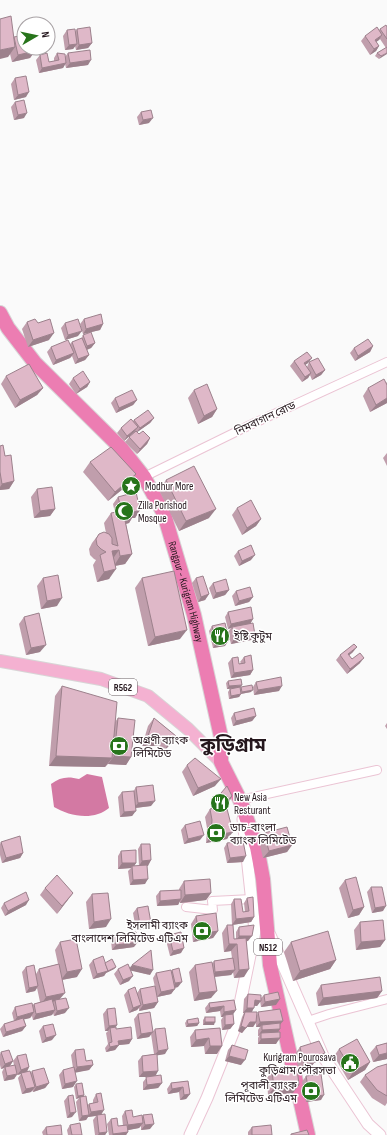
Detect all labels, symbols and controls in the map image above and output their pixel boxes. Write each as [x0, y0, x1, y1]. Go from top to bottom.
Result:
north arrow [16, 16, 56, 56]
text: N [39, 31, 52, 39]
street label: নিমবাগান রোড [232, 399, 298, 439]
place icon: Modhur More [120, 475, 142, 497]
place label: Modhur More [145, 480, 193, 493]
place label: Zilla Porishod Mosque [138, 499, 187, 525]
mosque icon: Zilla Porishod Mosque [113, 500, 135, 522]
street label: Rangpur - Kurigram Highway [165, 540, 206, 644]
restaurant icon: ইষ্টি কুটুম [209, 625, 231, 647]
place label: ইষ্টি কুটুম [233, 630, 272, 643]
road number: R562 [109, 679, 137, 695]
place label: অগ্রণী ব্যাংক লিমিটেড [132, 734, 188, 760]
district label: কুড়িগ্রাম [199, 734, 267, 757]
bank icon: অগ্রণী ব্যাংক লিমিটেড [108, 735, 130, 757]
place label: New Asia Resturant [234, 791, 271, 817]
restaurant icon: New Asia Resturant [209, 792, 231, 814]
place label: ডাচ-বাংলা ব্যাংক লিমিটেড [229, 821, 297, 847]
bank icon: ডাচ-বাংলা ব্যাংক লিমিটেড [205, 822, 227, 844]
place label: ইসলামী ব্যাংক বাংলাদেশ লিমিটেড এটিএম [70, 919, 188, 945]
bank icon: ইসলামী ব্যাংক বাংলাদেশ লিমিটেড এটিএম [191, 920, 213, 942]
road number: N512 [254, 939, 282, 955]
place label: Kurigram Pourosava কুড়িগ্রাম পৌরসভা [258, 1051, 337, 1077]
public building icon: Kurigram Pourosava কুড়িগ্রাম পৌরসভা [339, 1052, 361, 1074]
place label: পূবালী ব্যাংক লিমিটেড এটিএম [224, 1079, 297, 1105]
bank icon: পূবালী ব্যাংক লিমিটেড এটিএম [300, 1080, 322, 1102]

